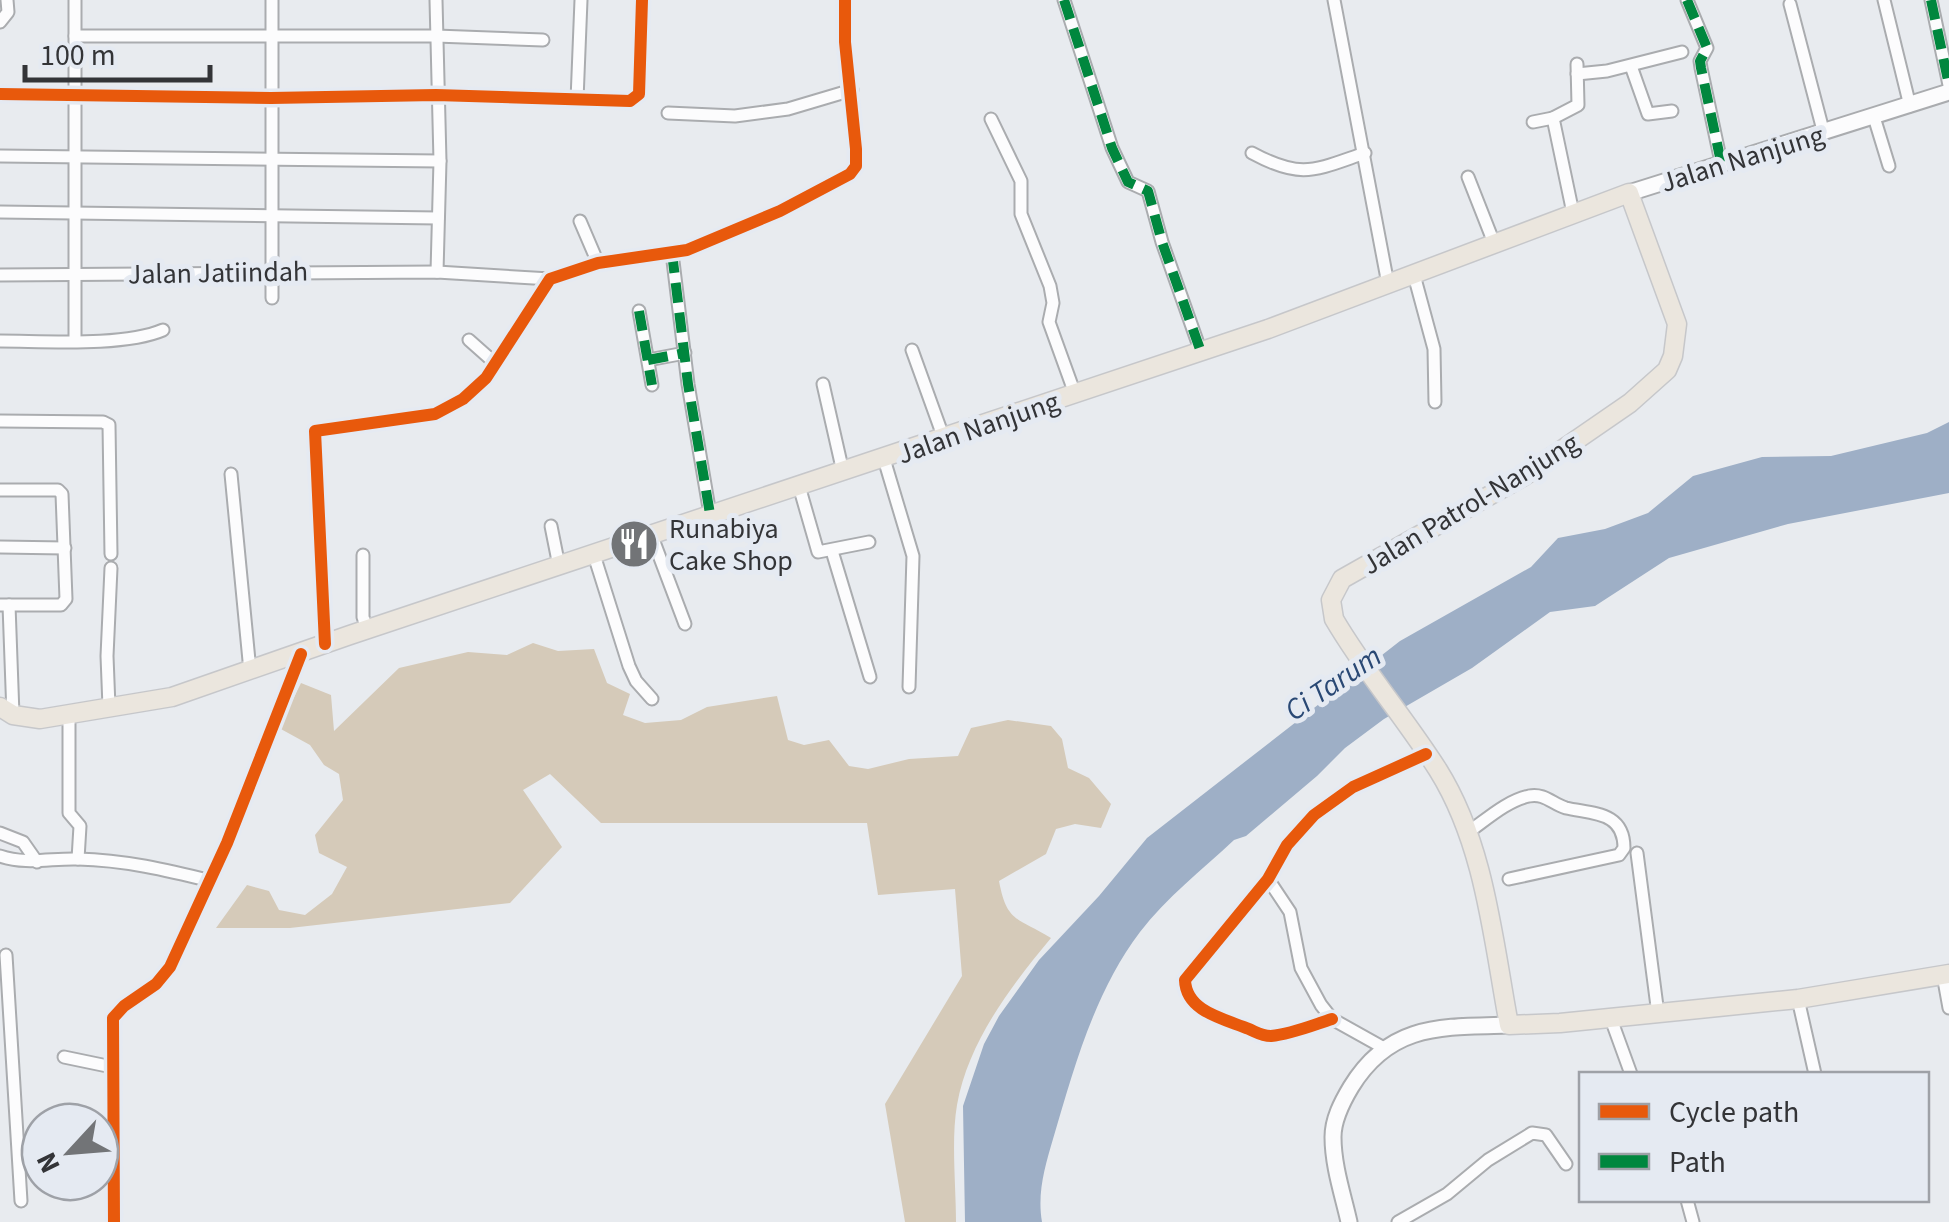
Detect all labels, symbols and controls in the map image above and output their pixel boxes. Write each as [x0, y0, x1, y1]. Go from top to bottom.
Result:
scale bar [25, 20, 210, 82]
text: 100 m [40, 34, 116, 77]
street label: Jalan Nanjung [1656, 115, 1829, 203]
street label: Jalan Jatiindah [128, 251, 308, 295]
street label: Jalan Nanjung [892, 382, 1065, 474]
street label: Jalan Patrol-Nanjung [1354, 423, 1587, 585]
place label: Runabiya Cake Shop [669, 509, 793, 581]
restaurant icon: Runabiya Cake Shop [608, 518, 660, 570]
water label: Ci Tarum [1276, 635, 1390, 732]
legend [1579, 1072, 1929, 1202]
text: Cycle path [1669, 1091, 1799, 1134]
north arrow [20, 1102, 120, 1202]
text: Path [1669, 1141, 1726, 1184]
text: N [26, 1145, 70, 1180]

